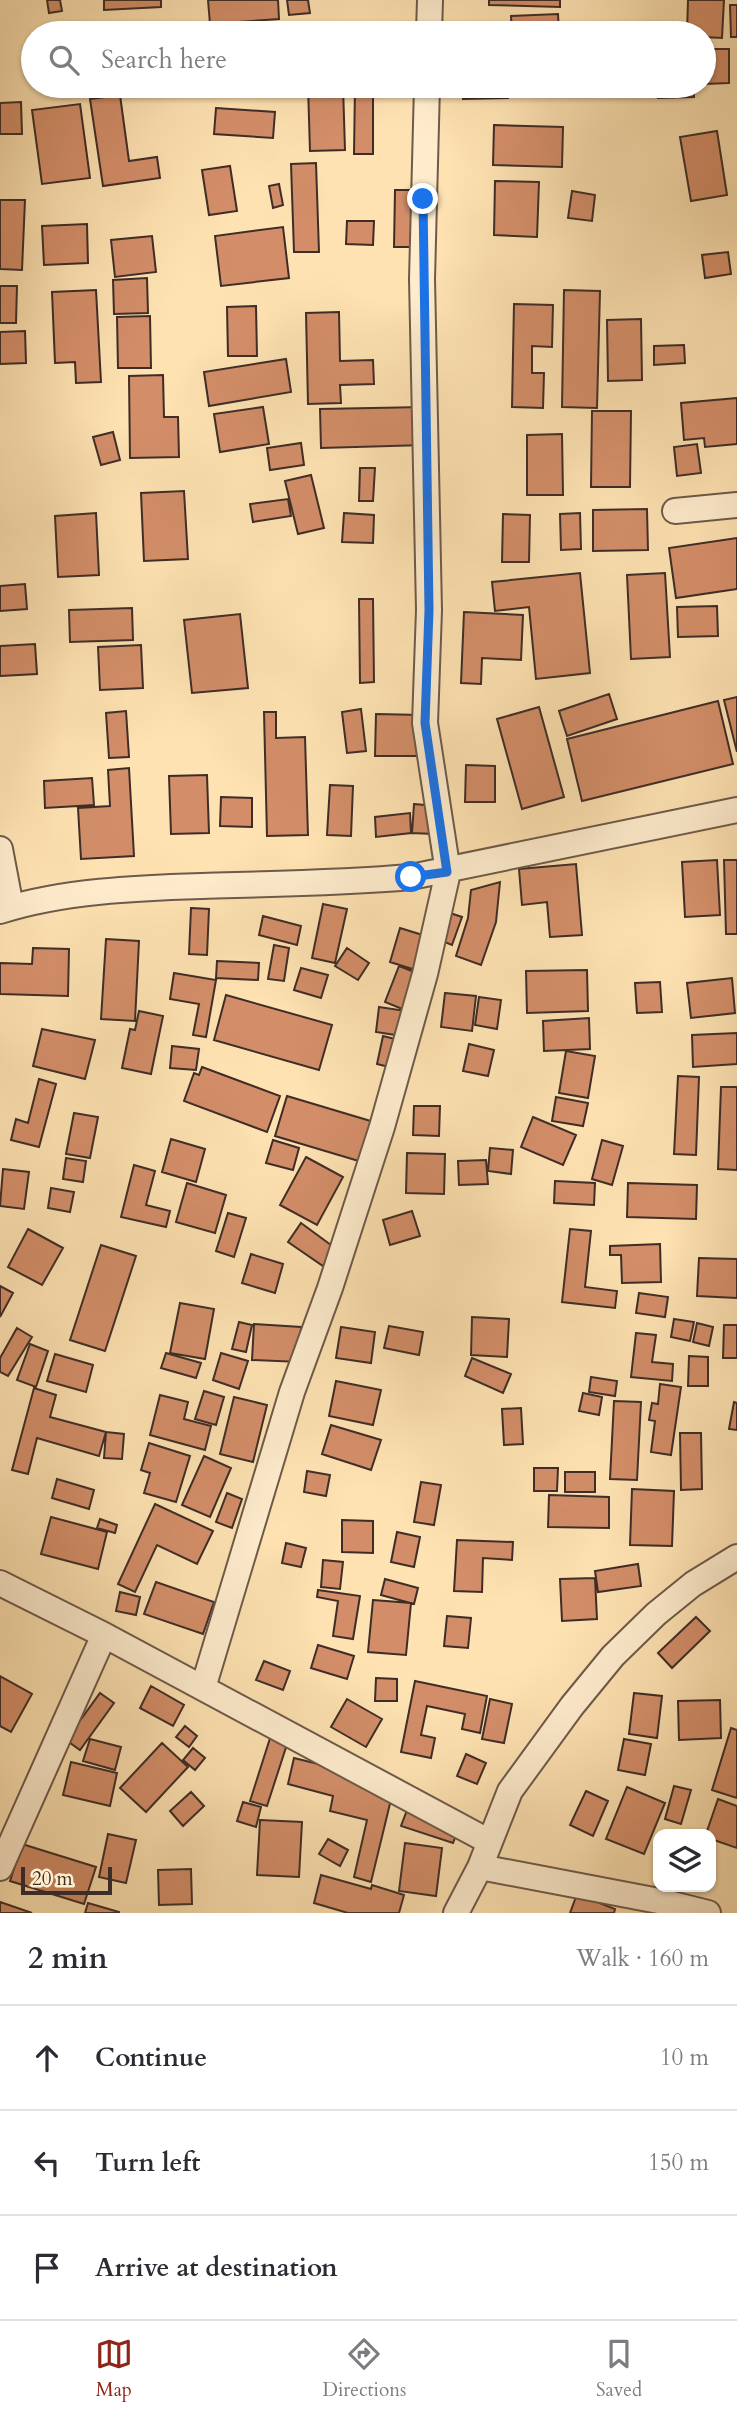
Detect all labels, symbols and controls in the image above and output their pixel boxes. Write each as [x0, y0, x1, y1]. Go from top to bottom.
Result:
search box [21, 21, 716, 98]
icon: search [45, 41, 83, 79]
text: Search here [101, 42, 227, 77]
route end [407, 183, 438, 214]
route start [395, 861, 426, 892]
map controls [653, 1829, 716, 1892]
button: layers [653, 1829, 716, 1892]
scale bar [21, 1864, 112, 1896]
text: 20 m [32, 1866, 73, 1892]
text: 2 min [28, 1938, 108, 1979]
text: Walk · 160 m [576, 1943, 709, 1974]
icon: ahead [28, 2039, 66, 2077]
text: Continue [95, 2040, 207, 2075]
text: 10 m [660, 2042, 709, 2073]
icon: left [28, 2144, 66, 2182]
text: Turn left [95, 2145, 200, 2180]
text: 150 m [648, 2147, 709, 2178]
icon: arrive [28, 2249, 66, 2287]
text: Arrive at destination [95, 2250, 338, 2285]
tab: Map [95, 2335, 133, 2403]
tab: Directions [323, 2335, 406, 2403]
tab: Saved [596, 2335, 642, 2403]

